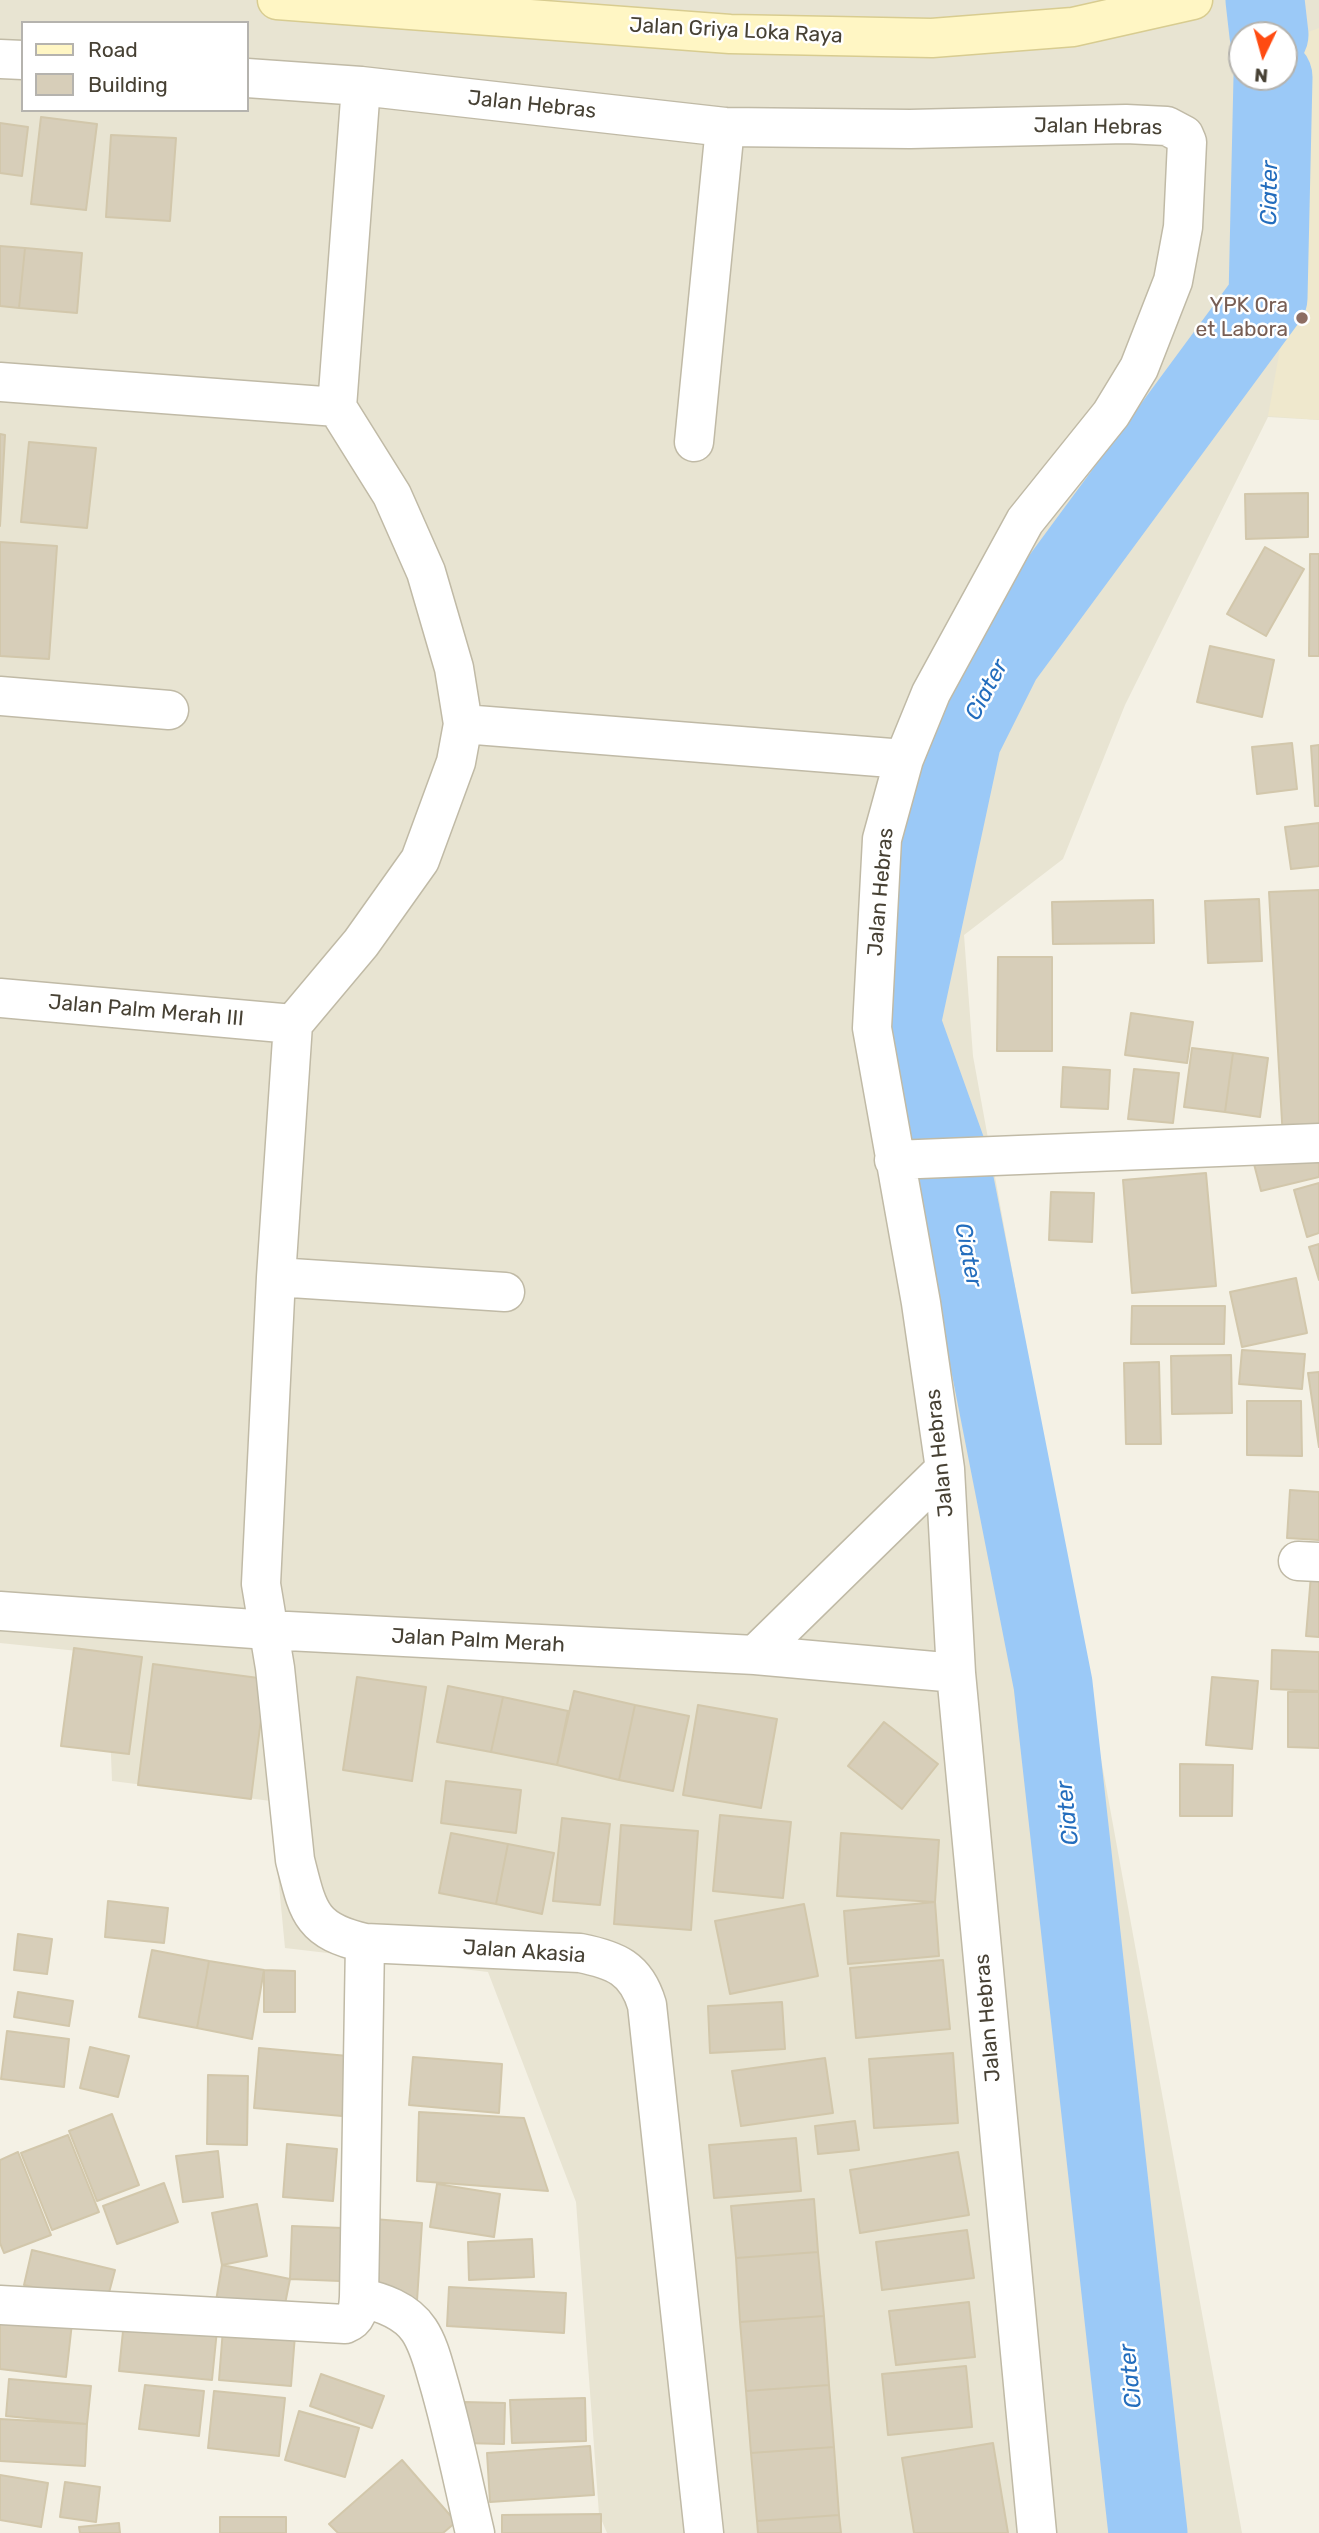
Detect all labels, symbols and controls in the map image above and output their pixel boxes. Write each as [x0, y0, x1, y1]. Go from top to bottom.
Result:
street label: Jalan Griya Loka Raya [629, 13, 843, 49]
legend [21, 21, 248, 112]
north arrow [1228, 21, 1298, 91]
text: Road [88, 37, 138, 62]
text: N [1253, 63, 1269, 87]
text: Building [88, 72, 168, 97]
street label: Jalan Hebras [467, 86, 597, 124]
street label: Jalan Hebras [1033, 113, 1163, 141]
water label: Ciater [1256, 160, 1284, 226]
place label: YPK Ora et Labora [1196, 293, 1288, 343]
marker: YPK Ora et Labora [1294, 310, 1310, 326]
water label: Ciater [960, 655, 1014, 725]
street label: Jalan Hebras [863, 827, 899, 957]
street label: Jalan Palm Merah III [47, 990, 245, 1032]
water label: Ciater [948, 1221, 988, 1289]
street label: Jalan Hebras [921, 1388, 959, 1518]
street label: Jalan Palm Merah [391, 1624, 565, 1658]
water label: Ciater [1051, 1779, 1085, 1847]
street label: Jalan Akasia [462, 1935, 586, 1969]
street label: Jalan Hebras [970, 1953, 1006, 2083]
water label: Ciater [1114, 2342, 1148, 2410]

